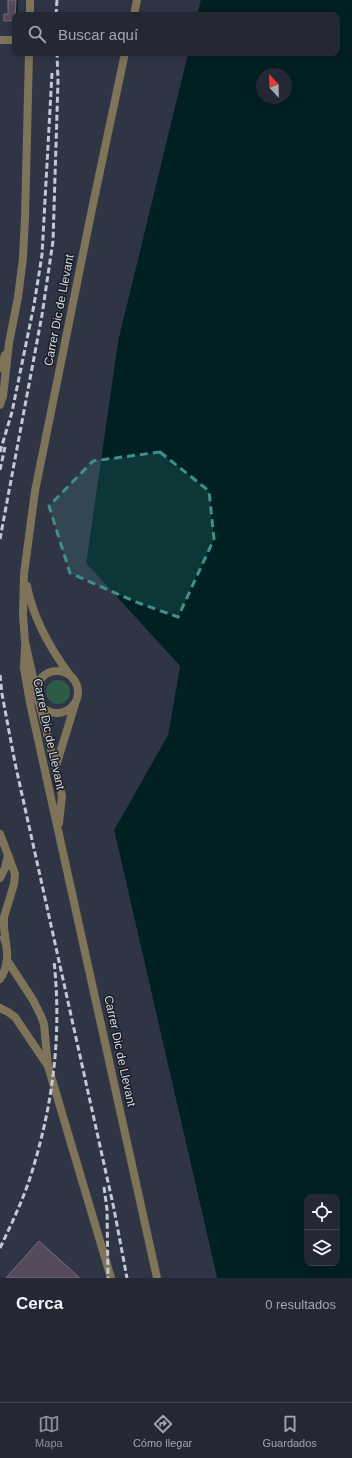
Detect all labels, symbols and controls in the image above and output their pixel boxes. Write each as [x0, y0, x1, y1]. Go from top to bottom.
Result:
search box [12, 12, 340, 56]
icon: search [26, 23, 48, 45]
text: Buscar aquí [58, 26, 138, 43]
north arrow [256, 68, 292, 104]
street label: Carrer Dic de Llevant [41, 252, 77, 367]
street label: Carrer Dic de Llevant [30, 677, 68, 792]
street label: Carrer Dic de Llevant [101, 994, 139, 1109]
map controls [304, 1194, 340, 1266]
button: locate [304, 1194, 340, 1230]
button: layers [304, 1230, 340, 1266]
text: Cerca [16, 1294, 63, 1313]
text: 0 resultados [265, 1297, 336, 1312]
tab: Mapa [35, 1413, 63, 1449]
tab: Cómo llegar [133, 1413, 192, 1449]
tab: Guardados [262, 1413, 317, 1449]

